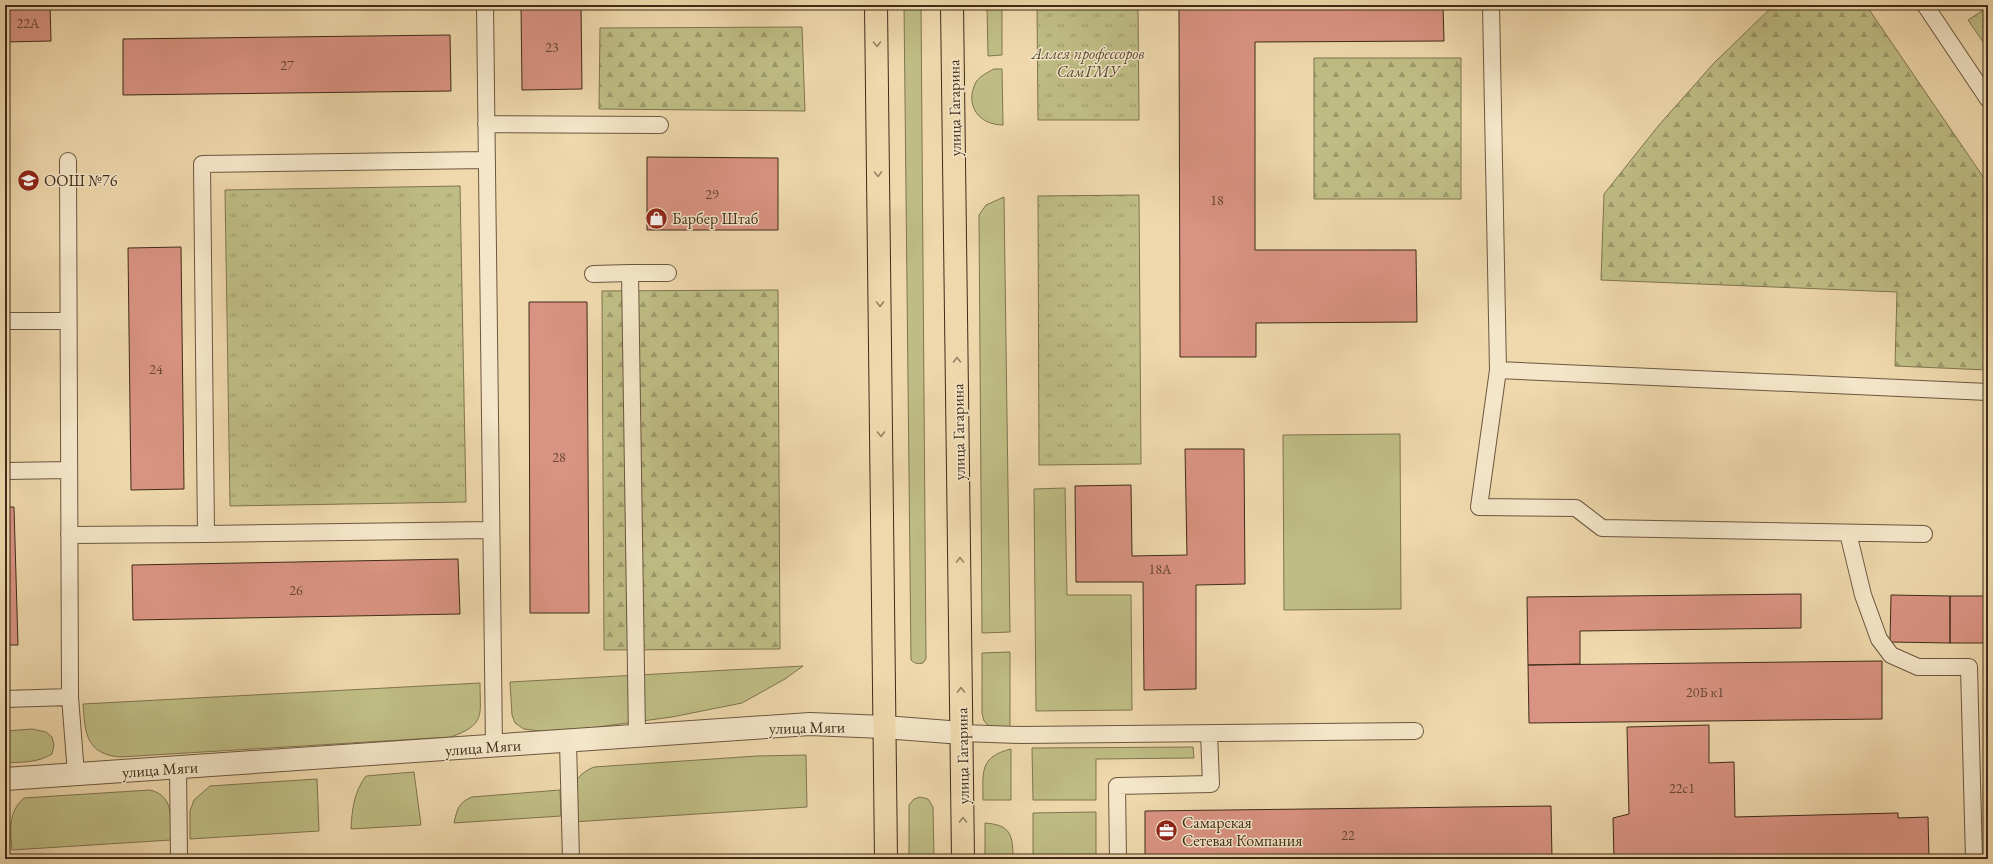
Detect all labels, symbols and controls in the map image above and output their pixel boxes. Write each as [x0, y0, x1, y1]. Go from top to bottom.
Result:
house number: 22А [16, 14, 40, 32]
house number: 23 [545, 38, 559, 56]
one-way arrow [873, 41, 881, 47]
park label: Аллея профессоров СамГМУ [1030, 43, 1145, 82]
house number: 27 [280, 56, 294, 74]
street label: улица Гагарина [943, 59, 966, 157]
school or university icon: ООШ №76 [15, 167, 41, 193]
place label: ООШ №76 [44, 170, 118, 191]
one-way arrow [874, 171, 882, 177]
house number: 29 [705, 185, 719, 203]
house number: 18 [1210, 191, 1224, 209]
shop icon: Барбер Штаб [644, 205, 670, 231]
place label: Барбер Штаб [672, 208, 759, 229]
one-way arrow [876, 301, 884, 307]
one-way arrow [953, 357, 961, 363]
house number: 24 [149, 360, 163, 378]
street label: улица Гагарина [947, 383, 970, 481]
one-way arrow [877, 431, 885, 437]
house number: 28 [552, 448, 566, 466]
one-way arrow [956, 557, 964, 563]
house number: 18А [1148, 560, 1172, 578]
house number: 26 [289, 581, 303, 599]
house number: 20Б к1 [1686, 683, 1724, 701]
one-way arrow [957, 687, 965, 693]
street label: улица Гагарина [951, 707, 974, 805]
street label: улица Мяги [769, 716, 846, 739]
street label: улица Мяги [444, 734, 522, 761]
street label: улица Мяги [121, 756, 199, 783]
house number: 22с1 [1669, 779, 1695, 797]
place label: Самарская Сетевая Компания [1182, 812, 1302, 851]
one-way arrow [959, 817, 967, 823]
office icon: Самарская Сетевая Компания [1154, 818, 1180, 844]
house number: 22 [1341, 826, 1355, 844]

